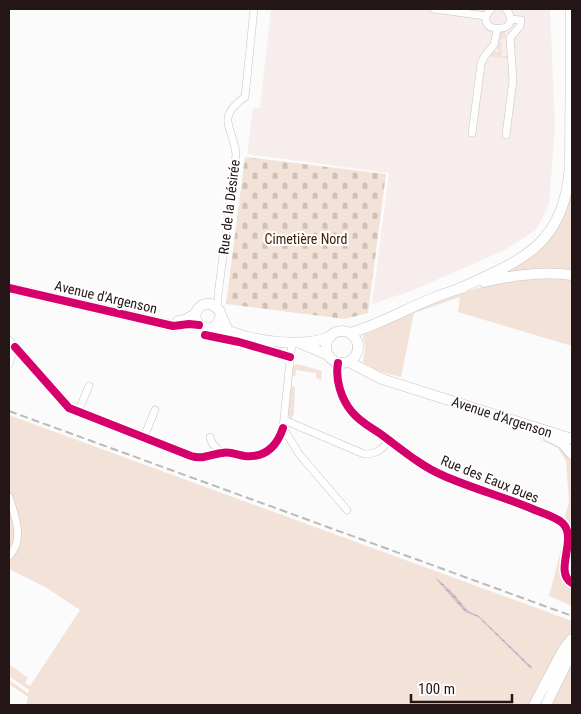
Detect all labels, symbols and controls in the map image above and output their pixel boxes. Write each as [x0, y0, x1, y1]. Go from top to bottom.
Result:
street label: Rue de la Désirée [215, 158, 243, 255]
park label: Cimetière Nord [265, 231, 347, 247]
street label: Avenue d'Argenson [53, 277, 159, 317]
street label: Avenue d'Argenson [450, 393, 554, 441]
street label: Rue des Eaux Bues [439, 452, 541, 506]
scale bar [411, 672, 512, 704]
text: 100 m [418, 680, 455, 698]

